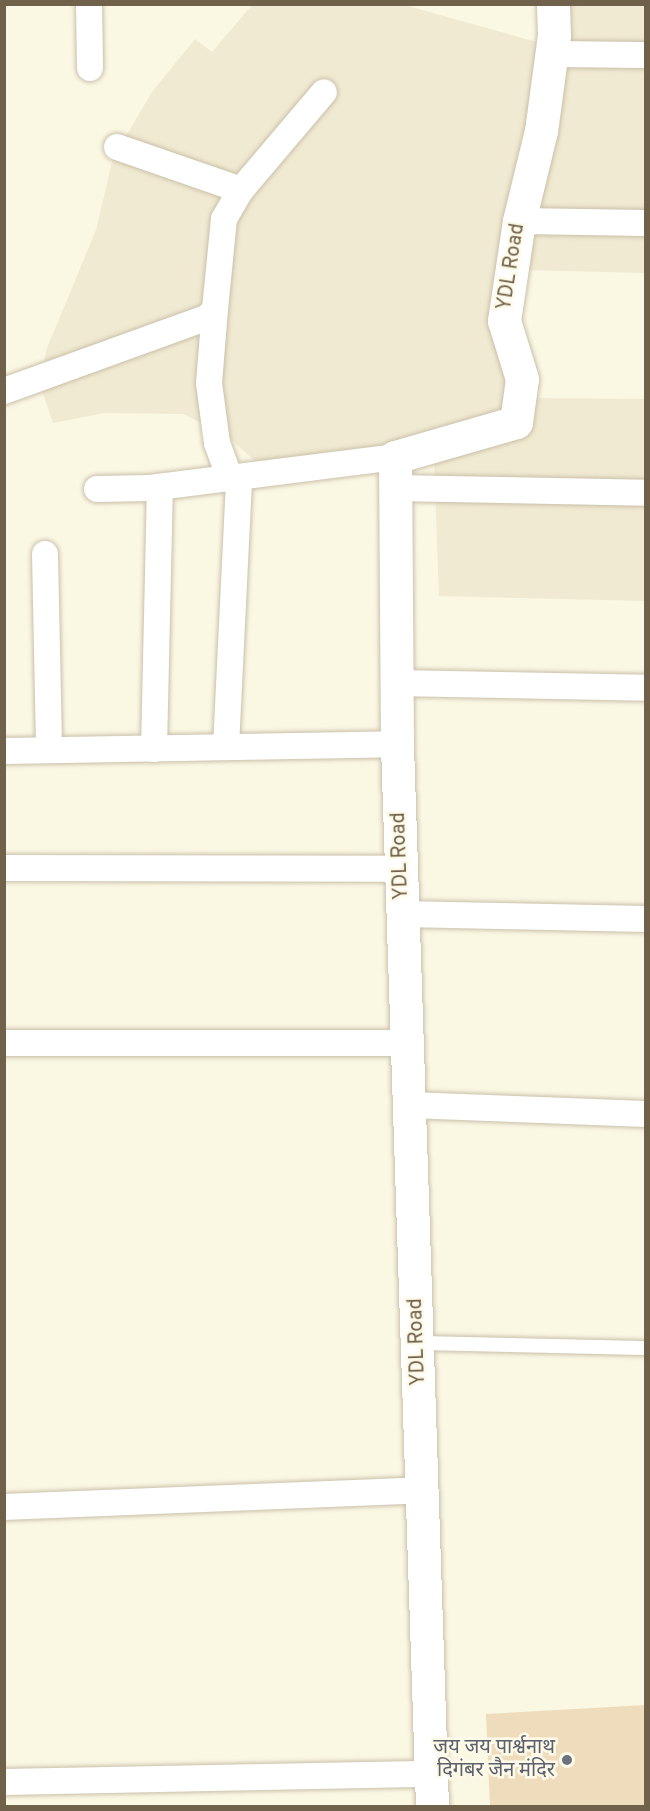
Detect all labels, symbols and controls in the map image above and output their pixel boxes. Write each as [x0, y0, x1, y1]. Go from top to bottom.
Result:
street label: YDL Road [493, 222, 531, 312]
street label: YDL Road [387, 812, 415, 900]
street label: YDL Road [404, 1298, 432, 1386]
place label: जय जय पार्श्वनाथ दिगंबर जैन मंदिर [433, 1736, 555, 1783]
marker: जय जय पार्श्वनाथ दिगंबर जैन मंदिर [560, 1753, 574, 1767]

